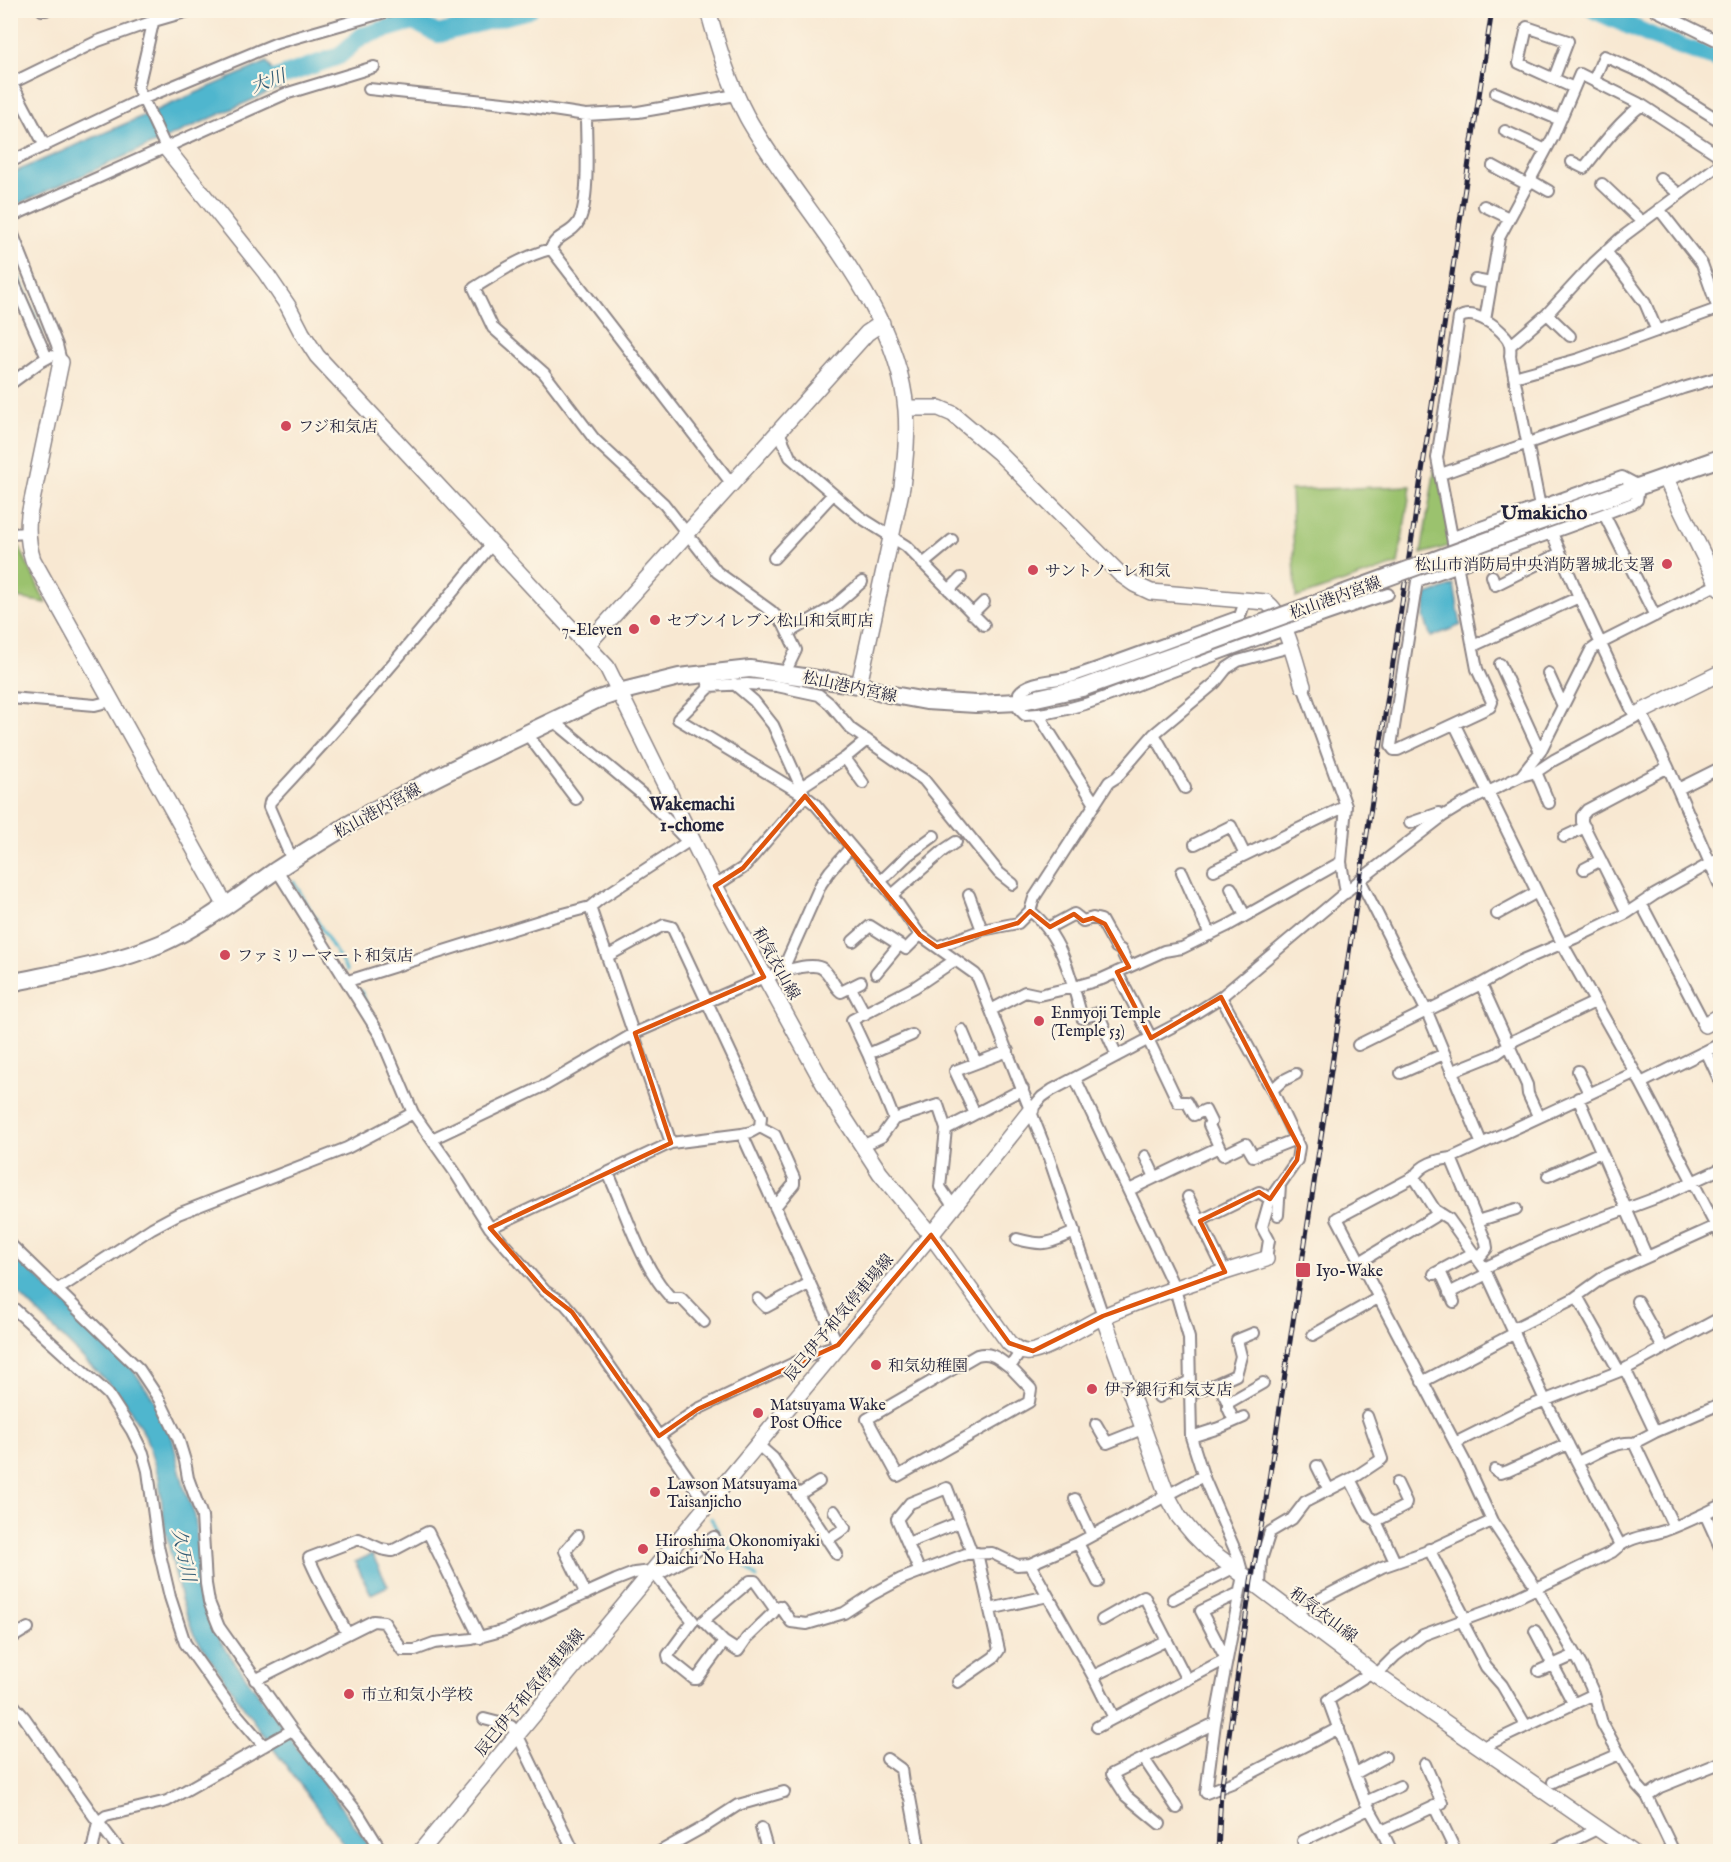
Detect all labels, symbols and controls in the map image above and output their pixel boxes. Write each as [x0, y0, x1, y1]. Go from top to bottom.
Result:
water label: 大川 [248, 65, 291, 99]
place label: フジ和気店 [298, 418, 377, 438]
marker: フジ和気店 [279, 419, 293, 433]
district label: Umakicho [1500, 501, 1587, 526]
place label: 松山市消防局中央消防署城北支署 [1415, 556, 1655, 576]
marker: 松山市消防局中央消防署城北支署 [1660, 557, 1674, 571]
place label: サントノーレ和気 [1045, 562, 1170, 582]
marker: サントノーレ和気 [1026, 563, 1040, 577]
street label: 松山港内宮線 [1287, 573, 1384, 625]
place label: セブンイレブン松山和気町店 [667, 612, 873, 632]
marker: セブンイレブン松山和気町店 [648, 613, 662, 627]
place label: 7-Eleven [561, 621, 622, 641]
marker: 7-Eleven [627, 622, 641, 636]
street label: 松山港内宮線 [801, 668, 899, 708]
street label: 松山港内宮線 [331, 780, 425, 844]
district label: Wakemachi 1-chome [648, 794, 735, 838]
street label: 和気衣山線 [747, 924, 803, 1004]
place label: ファミリーマート和気店 [237, 947, 413, 967]
marker: ファミリーマート和気店 [218, 948, 232, 962]
place label: Enmyoji Temple (Temple 53) [1051, 1004, 1161, 1042]
marker: Enmyoji Temple (Temple 53) [1032, 1014, 1046, 1028]
street label: 辰巳伊予和気停車場線 [780, 1251, 899, 1386]
marker: Iyo-Wake [1294, 1261, 1312, 1279]
place label: Iyo-Wake [1316, 1262, 1383, 1282]
place label: 和気幼稚園 [888, 1357, 968, 1377]
marker: 和気幼稚園 [869, 1358, 883, 1372]
place label: 伊予銀行和気支店 [1104, 1381, 1232, 1401]
marker: 伊予銀行和気支店 [1085, 1382, 1099, 1396]
place label: Matsuyama Wake Post Office [770, 1396, 886, 1434]
marker: Matsuyama Wake Post Office [751, 1406, 765, 1420]
place label: Lawson Matsuyama Taisanjicho [667, 1475, 797, 1513]
marker: Lawson Matsuyama Taisanjicho [648, 1485, 662, 1499]
water label: 久万川 [166, 1527, 200, 1586]
place label: Hiroshima Okonomiyaki Daichi No Haha [655, 1532, 820, 1570]
marker: Hiroshima Okonomiyaki Daichi No Haha [636, 1542, 650, 1556]
street label: 和気衣山線 [1285, 1584, 1361, 1648]
street label: 辰巳伊予和気停車場線 [471, 1626, 590, 1761]
place label: 市立和気小学校 [361, 1686, 473, 1706]
marker: 市立和気小学校 [342, 1687, 356, 1701]

